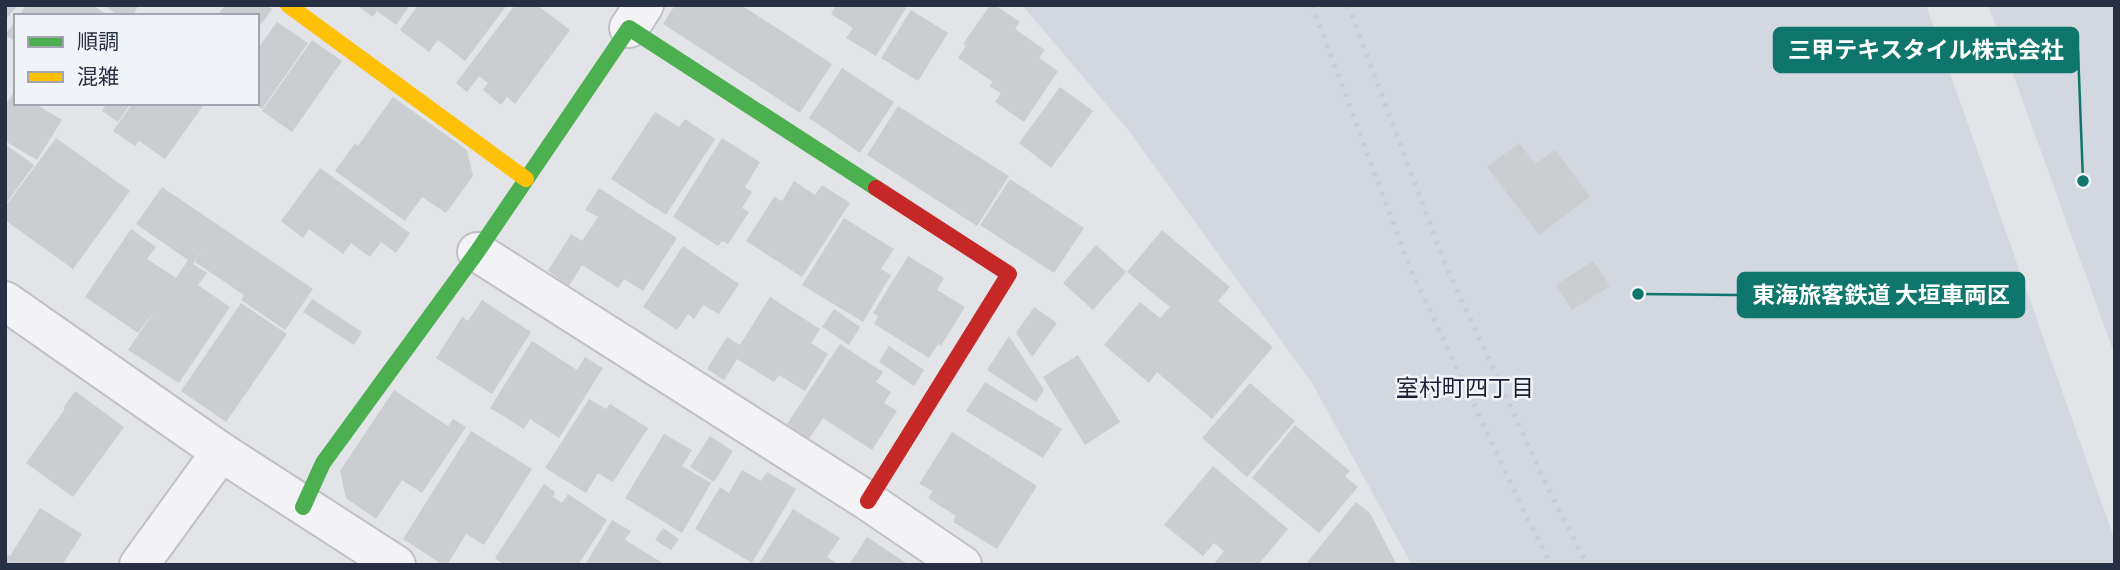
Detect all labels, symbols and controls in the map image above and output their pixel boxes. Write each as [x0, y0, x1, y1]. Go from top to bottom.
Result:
legend [14, 14, 259, 105]
text: 順調 [77, 28, 119, 53]
callout: 三甲テキスタイル株式会社 [1774, 28, 2078, 72]
text: 三甲テキスタイル株式会社 [1788, 35, 2064, 63]
text: 混雑 [77, 63, 119, 88]
callout: 東海旅客鉄道 大垣車両区 [1738, 273, 2024, 317]
text: 東海旅客鉄道 大垣車両区 [1752, 280, 2010, 308]
district label: 室村町四丁目 [1396, 373, 1534, 401]

